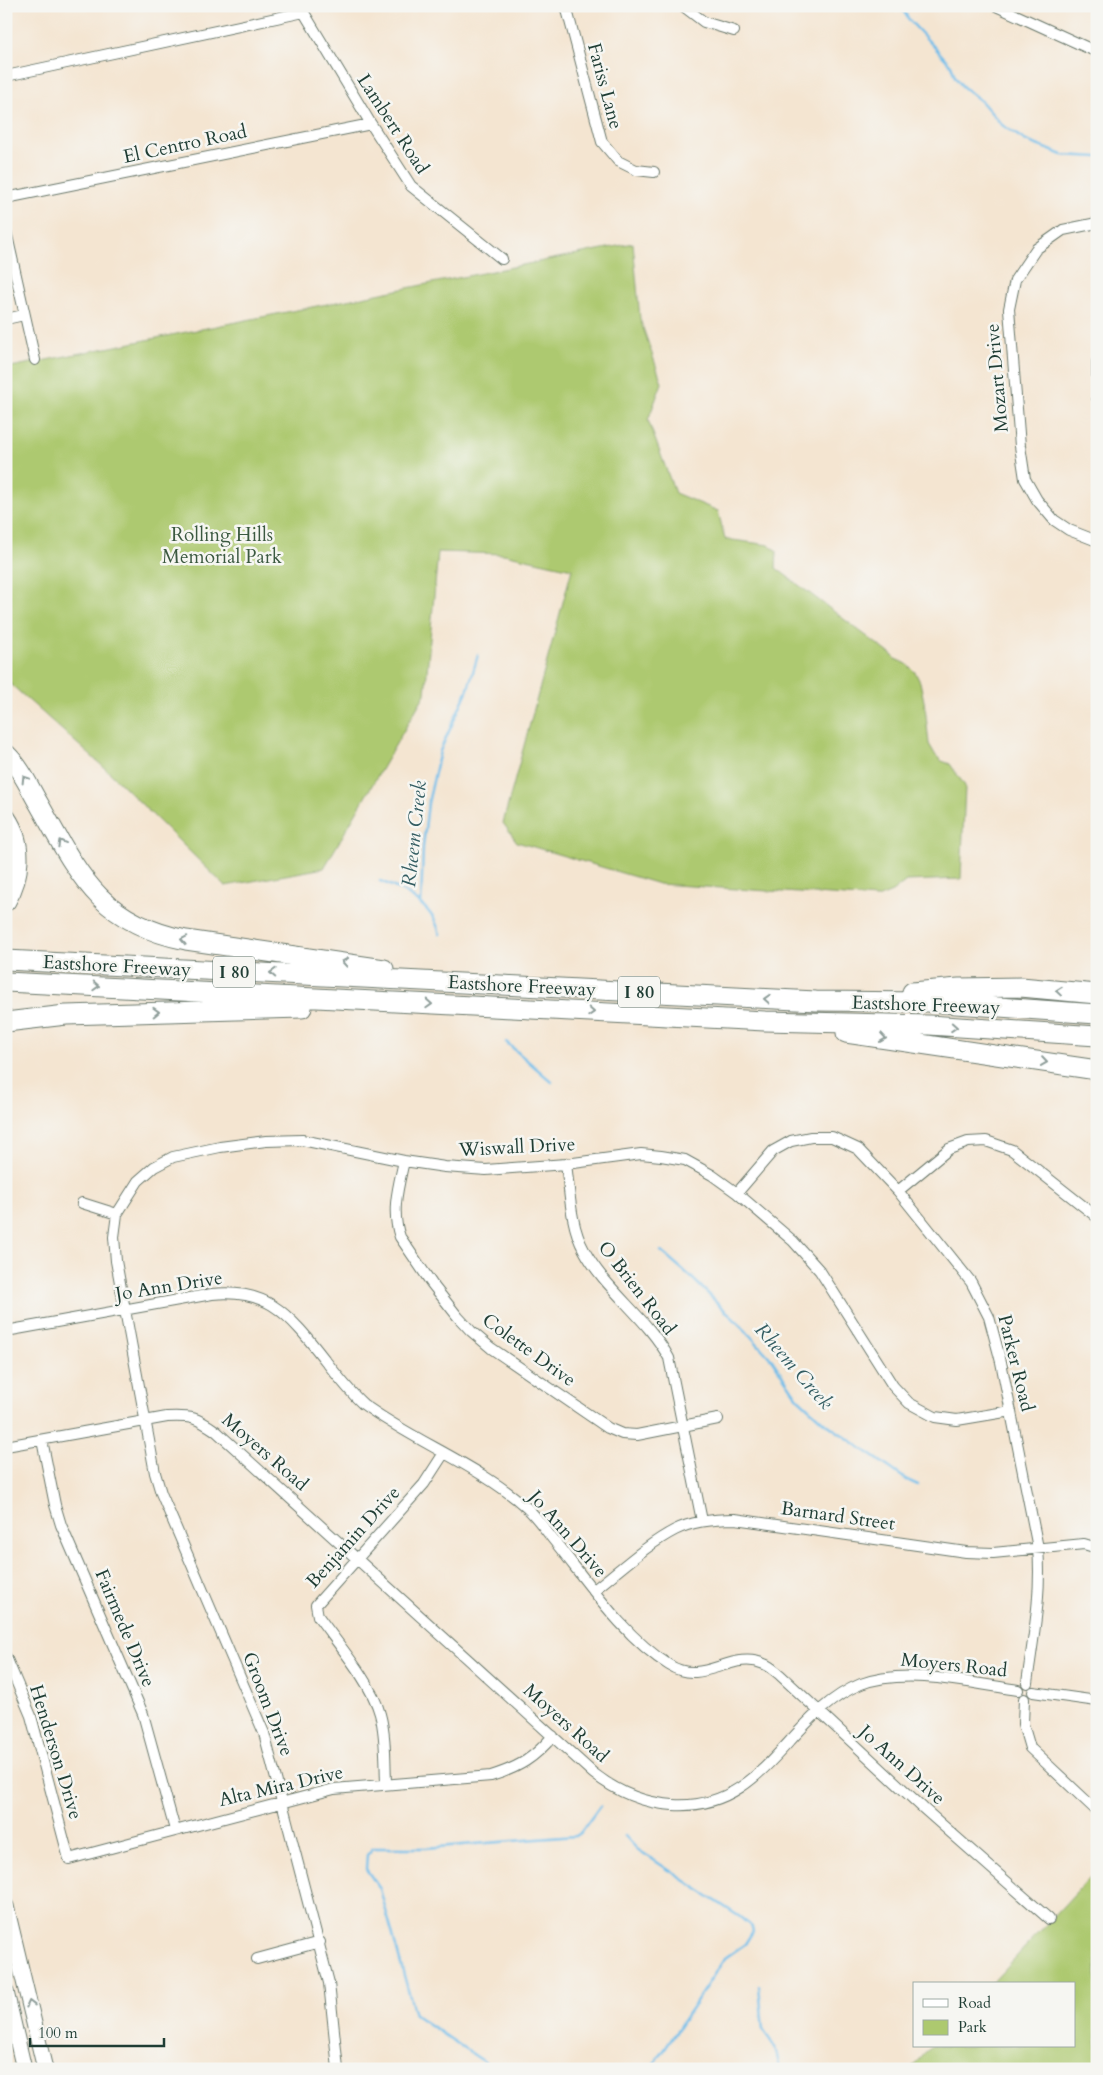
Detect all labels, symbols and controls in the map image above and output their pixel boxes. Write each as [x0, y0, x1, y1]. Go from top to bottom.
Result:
street label: Fariss Lane [581, 40, 629, 132]
street label: Lambert Road [351, 69, 435, 179]
street label: El Centro Road [121, 118, 249, 170]
street label: Mozart Drive [979, 323, 1015, 433]
park label: Rolling Hills Memorial Park [162, 522, 283, 570]
one-way arrow [22, 775, 32, 784]
water label: Rheem Creek [395, 779, 433, 889]
one-way arrow [57, 840, 67, 849]
one-way arrow [179, 935, 188, 945]
street label: Eastshore Freeway [42, 949, 192, 983]
road number: I 80 [213, 956, 255, 988]
one-way arrow [340, 958, 349, 968]
one-way arrow [269, 968, 277, 979]
street label: Eastshore Freeway [447, 969, 597, 1003]
road number: I 80 [618, 976, 660, 1008]
one-way arrow [92, 981, 100, 992]
one-way arrow [1055, 986, 1063, 997]
street label: Eastshore Freeway [851, 989, 1001, 1021]
one-way arrow [763, 993, 771, 1004]
one-way arrow [425, 998, 433, 1009]
one-way arrow [152, 1007, 160, 1017]
one-way arrow [588, 1007, 595, 1017]
one-way arrow [950, 1021, 958, 1032]
one-way arrow [879, 1033, 887, 1043]
one-way arrow [1039, 1057, 1048, 1067]
street label: Wiswall Drive [457, 1131, 576, 1163]
street label: O Brien Road [592, 1235, 682, 1341]
street label: Jo Ann Drive [111, 1265, 224, 1308]
street label: Colette Drive [477, 1307, 581, 1393]
street label: Parker Road [991, 1312, 1041, 1414]
water label: Rheem Creek [749, 1317, 839, 1415]
street label: Moyers Road [216, 1407, 314, 1497]
street label: Benjamin Drive [300, 1480, 406, 1594]
street label: Jo Ann Drive [521, 1482, 613, 1583]
street label: Barnard Street [779, 1495, 897, 1537]
street label: Fairmede Drive [88, 1565, 162, 1691]
street label: Moyers Road [899, 1646, 1009, 1684]
street label: Groom Drive [236, 1648, 300, 1760]
street label: Moyers Road [518, 1678, 614, 1768]
street label: Henderson Drive [23, 1682, 89, 1822]
street label: Jo Ann Drive [851, 1717, 951, 1811]
street label: Alta Mira Drive [216, 1759, 346, 1813]
legend [913, 1982, 1076, 2048]
text: Road [958, 1993, 991, 2013]
one-way arrow [26, 2001, 36, 2009]
scale bar [30, 2015, 164, 2047]
text: Park [958, 2017, 987, 2037]
text: 100 m [38, 2023, 78, 2043]

